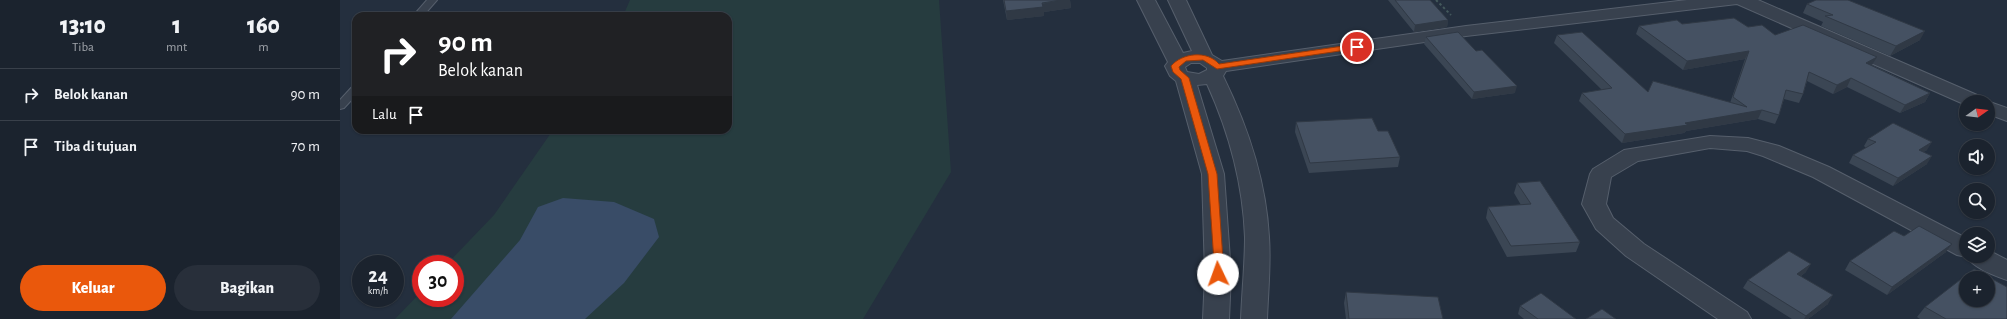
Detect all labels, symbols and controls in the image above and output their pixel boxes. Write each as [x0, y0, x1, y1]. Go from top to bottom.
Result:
text: 13:10 [60, 14, 106, 38]
text: 1 [172, 14, 181, 38]
text: 160 [247, 14, 280, 38]
icon: right [372, 28, 424, 80]
text: 90 m [438, 29, 493, 57]
pin [1340, 30, 1374, 64]
icon: arrive [1346, 36, 1368, 58]
text: Tiba [72, 41, 94, 54]
text: mnt [166, 41, 187, 54]
text: m [258, 41, 269, 54]
text: Belok kanan [438, 62, 523, 80]
icon: right [20, 84, 42, 106]
text: Belok kanan [54, 87, 128, 102]
text: 90 m [291, 87, 320, 102]
north arrow [1959, 95, 1995, 131]
map controls [1959, 95, 1995, 307]
icon: arrive [405, 104, 427, 126]
text: Lalu [372, 107, 397, 122]
icon: arrive [20, 136, 42, 158]
text: Tiba di tujuan [54, 139, 137, 154]
text: 70 m [291, 139, 320, 154]
button: sound [1959, 139, 1995, 175]
button: search [1959, 183, 1995, 219]
button: layers [1959, 227, 1995, 263]
position arrow [1197, 253, 1239, 295]
speed limit sign: 30 [412, 255, 464, 307]
button: Keluar [20, 265, 166, 311]
button: Bagikan [174, 265, 320, 311]
text: 24 [368, 266, 388, 286]
button: + [1959, 271, 1995, 307]
text: km/h [368, 286, 388, 296]

